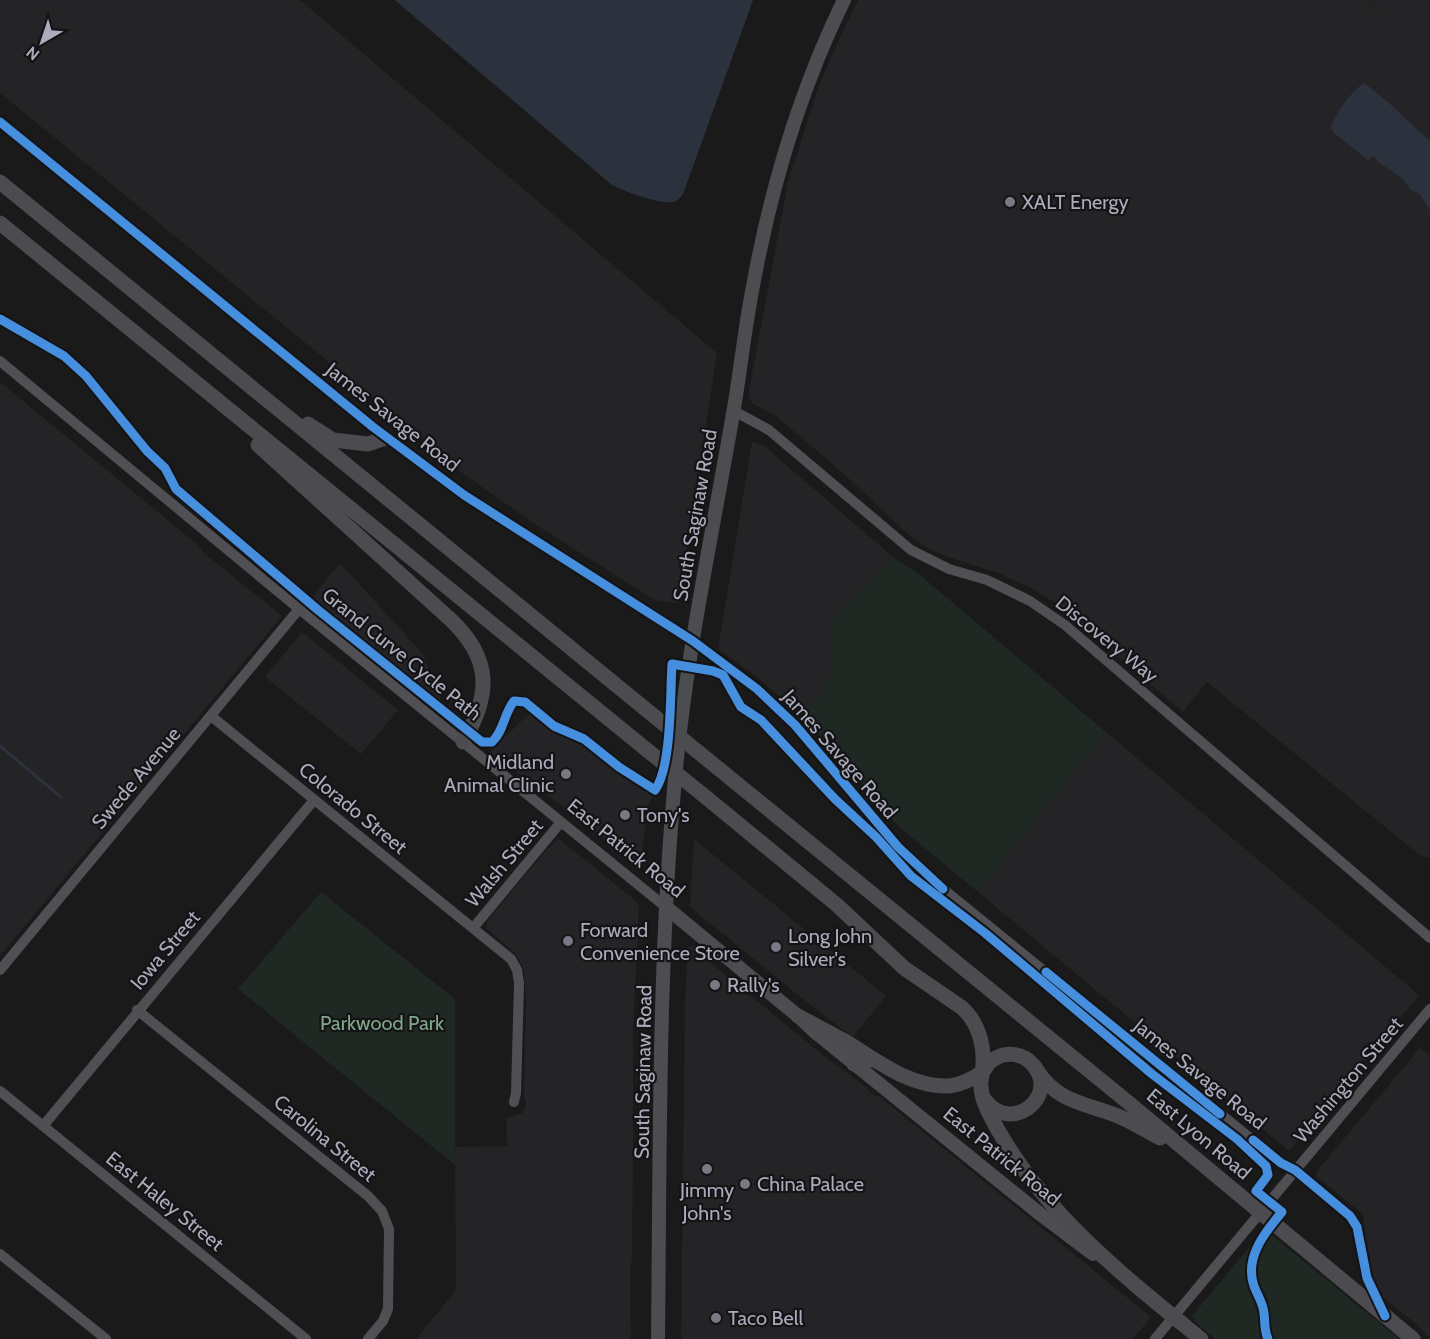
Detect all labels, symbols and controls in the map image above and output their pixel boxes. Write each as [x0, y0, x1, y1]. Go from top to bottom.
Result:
north arrow [12, 12, 72, 72]
text: N [23, 42, 43, 64]
place label: XALT Energy [1022, 190, 1129, 214]
marker: XALT Energy [1003, 195, 1017, 209]
street label: James Savage Road [320, 357, 465, 477]
street label: South Saginaw Road [668, 427, 722, 603]
street label: Grand Curve Cycle Path [318, 582, 486, 726]
street label: Discovery Way [1051, 590, 1163, 688]
street label: James Savage Road [777, 684, 903, 824]
street label: Swede Avenue [87, 722, 185, 834]
place label: Midland Animal Clinic [444, 750, 554, 797]
street label: Colorado Street [294, 757, 412, 859]
marker: Midland Animal Clinic [559, 767, 573, 781]
street label: East Patrick Road [562, 793, 690, 903]
place label: Tony's [637, 803, 690, 827]
marker: Tony's [618, 808, 632, 822]
street label: Walsh Street [460, 814, 548, 912]
street label: Iowa Street [125, 905, 205, 994]
place label: Forward Convenience Store [580, 918, 740, 965]
place label: Long John Silver's [788, 924, 872, 971]
marker: Forward Convenience Store [561, 934, 575, 948]
marker: Long John Silver's [769, 940, 783, 954]
place label: Rally's [727, 973, 779, 997]
marker: Rally's [708, 978, 722, 992]
street label: South Saginaw Road [629, 985, 657, 1159]
park label: Parkwood Park [320, 1011, 444, 1035]
street label: Washington Street [1288, 1012, 1408, 1148]
street label: James Savage Road [1128, 1013, 1271, 1135]
street label: East Lyon Road [1142, 1083, 1256, 1185]
street label: Carolina Street [269, 1089, 381, 1187]
street label: East Patrick Road [938, 1101, 1066, 1211]
street label: East Haley Street [101, 1146, 229, 1256]
marker: Jimmy John's [700, 1162, 714, 1176]
place label: China Palace [757, 1172, 864, 1196]
marker: China Palace [738, 1177, 752, 1191]
place label: Jimmy John's [679, 1178, 734, 1225]
place label: Taco Bell [728, 1306, 803, 1330]
marker: Taco Bell [709, 1311, 723, 1325]

